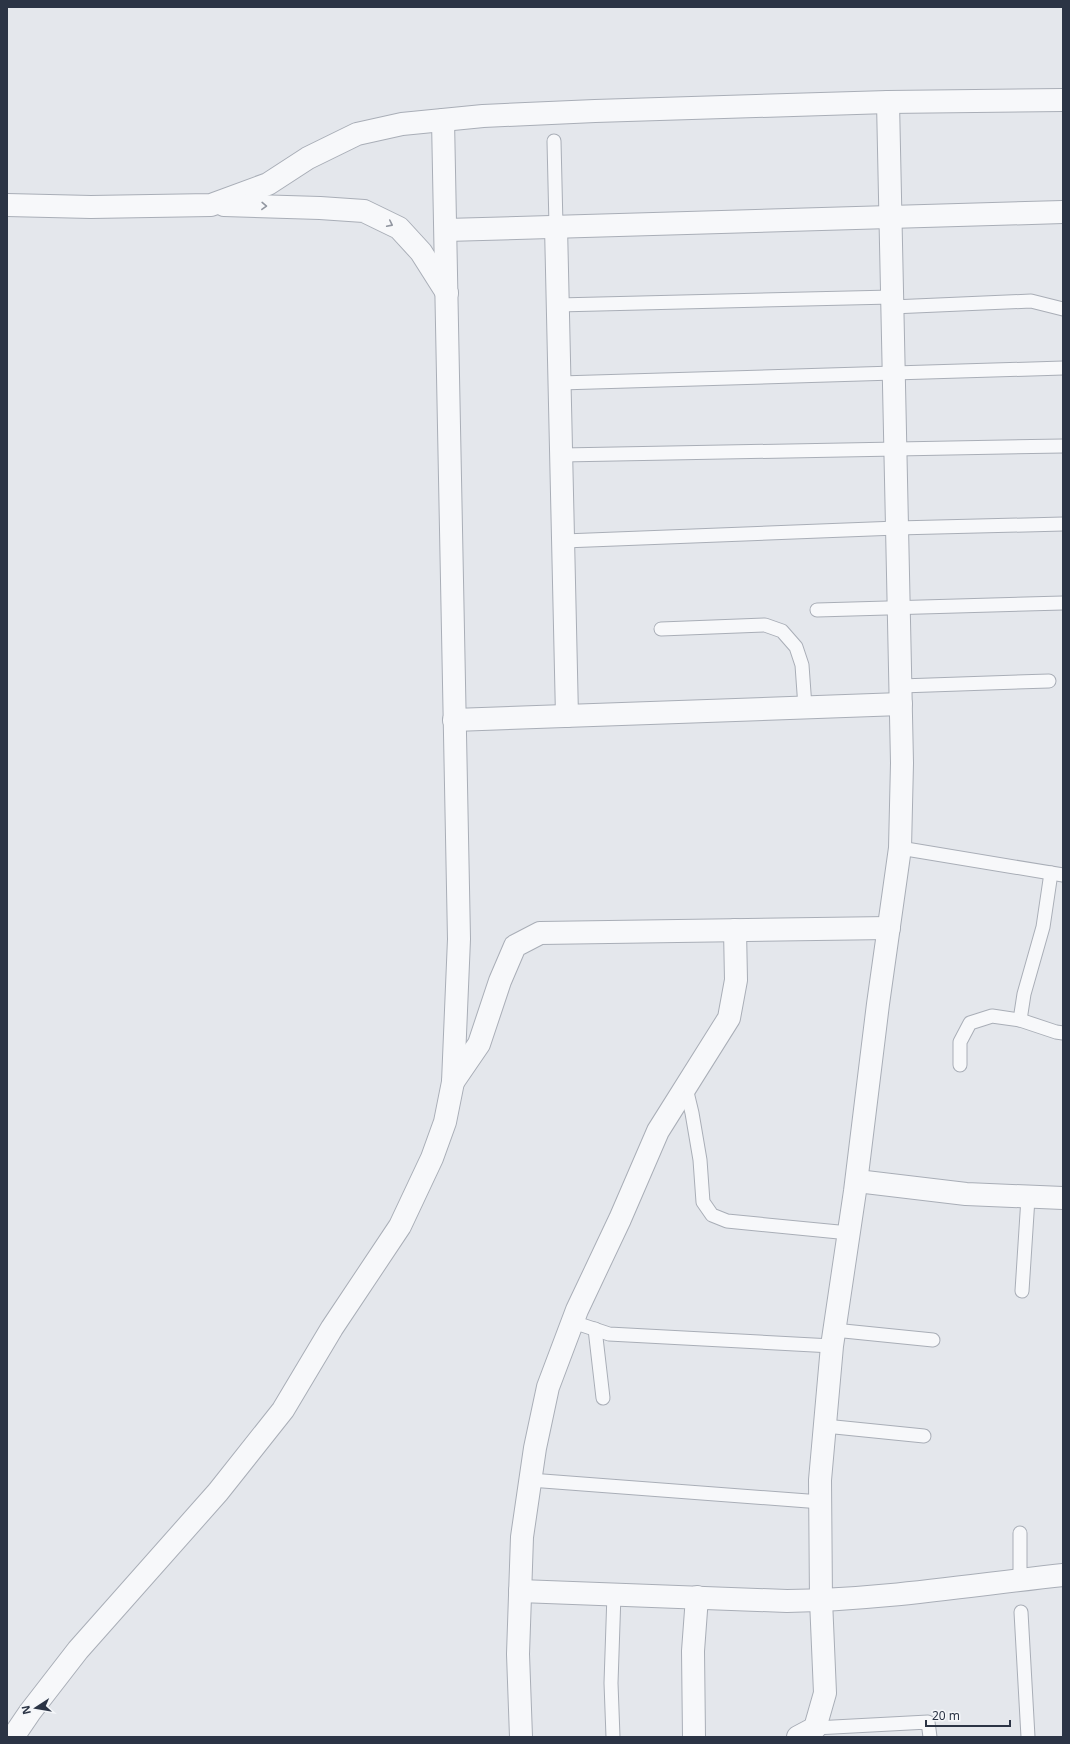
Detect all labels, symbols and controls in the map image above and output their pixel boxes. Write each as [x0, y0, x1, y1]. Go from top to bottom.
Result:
one-way arrow [261, 202, 267, 211]
one-way arrow [386, 219, 394, 227]
north arrow [16, 1688, 56, 1728]
scale bar [926, 1702, 1010, 1728]
text: N [17, 1704, 34, 1716]
text: 20 m [932, 1707, 960, 1724]

